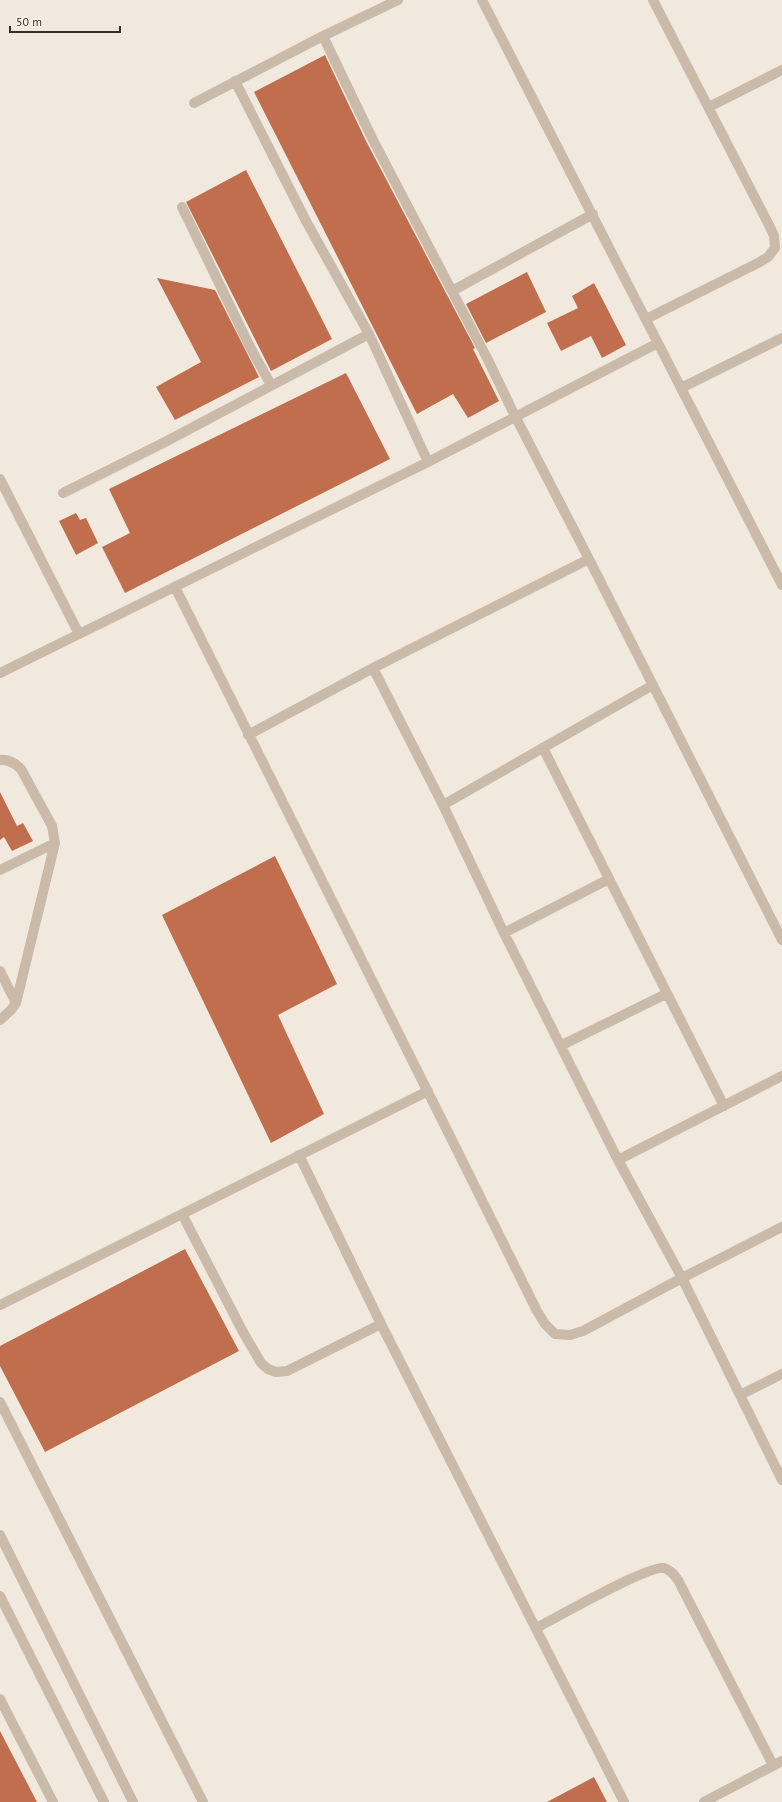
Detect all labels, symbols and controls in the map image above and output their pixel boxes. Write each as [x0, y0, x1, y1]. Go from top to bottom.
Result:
scale bar [10, 8, 120, 34]
text: 50 m [16, 14, 42, 29]

